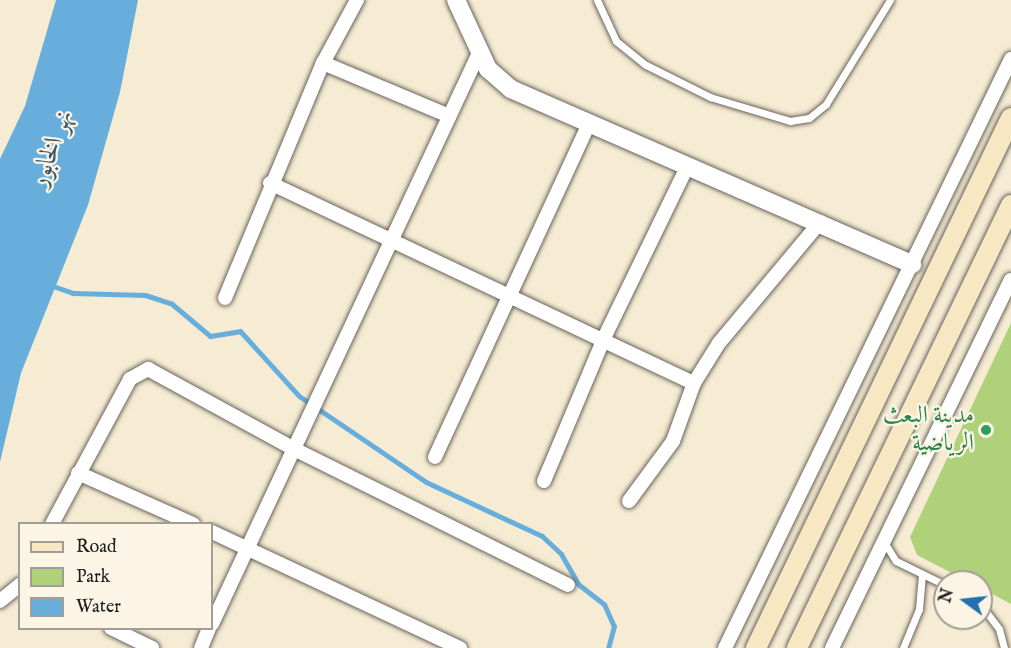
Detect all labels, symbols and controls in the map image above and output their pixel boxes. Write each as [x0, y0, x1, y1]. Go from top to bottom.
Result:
water label: نهر الخابور [24, 105, 80, 191]
place label: مدينة البعث الرياضية [883, 402, 974, 458]
marker: مدينة البعث الرياضية [979, 423, 993, 437]
legend [18, 522, 213, 630]
text: Road [76, 536, 117, 559]
text: Park [76, 566, 110, 589]
north arrow [933, 570, 993, 630]
text: N [936, 587, 959, 605]
text: Water [76, 596, 121, 619]

